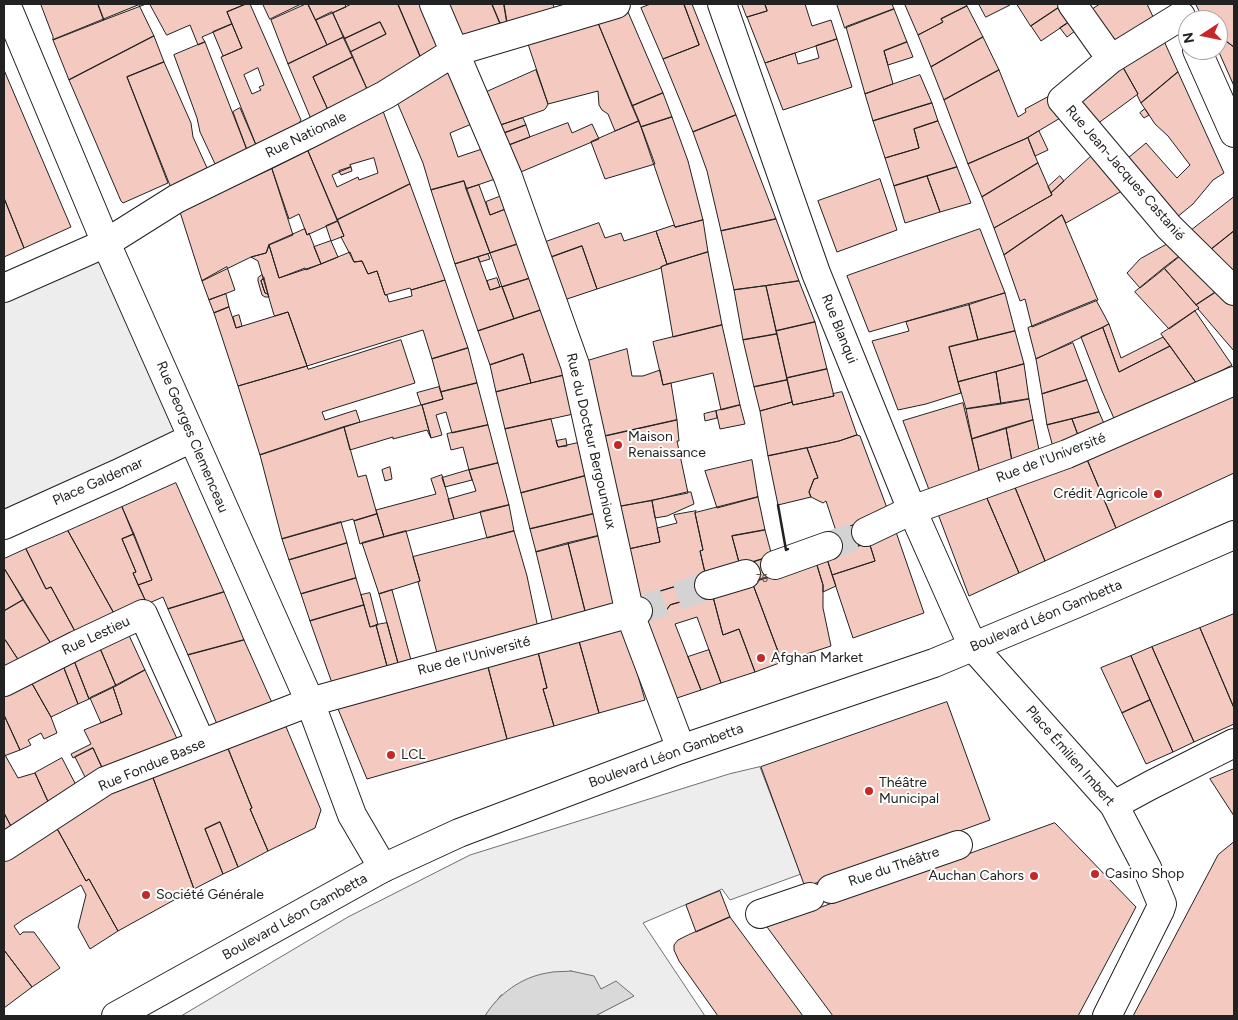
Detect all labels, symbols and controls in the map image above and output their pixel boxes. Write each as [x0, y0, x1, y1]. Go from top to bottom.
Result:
north arrow [1178, 10, 1228, 60]
text: N [1179, 31, 1198, 45]
street label: Rue Jean-Jacques Castanié [1062, 102, 1188, 244]
street label: Rue Nationale [263, 108, 349, 162]
street label: Rue Blanqui [817, 292, 861, 366]
street label: Rue du Docteur Bergounioux [563, 351, 619, 531]
street label: Rue Georges Clemenceau [152, 359, 232, 515]
place label: Maison Renaissance [628, 429, 706, 462]
street label: Rue de l'Université [994, 429, 1108, 487]
marker: Maison Renaissance [612, 439, 624, 451]
street label: Place Galdemar [50, 454, 146, 510]
place label: Crédit Agricole [1053, 486, 1148, 502]
marker: Crédit Agricole [1152, 488, 1164, 500]
house number: 76 [756, 572, 768, 586]
street label: Boulevard Léon Gambetta [968, 576, 1124, 656]
street label: Rue Lestieu [59, 613, 133, 659]
street label: Rue de l'Université [416, 633, 532, 679]
place label: Afghan Market [771, 650, 863, 666]
marker: Afghan Market [755, 652, 767, 664]
street label: Place Émilien Imbert [1022, 702, 1118, 810]
street label: Boulevard Léon Gambetta [586, 720, 746, 792]
street label: Rue Fondue Basse [96, 735, 208, 795]
place label: LCL [401, 747, 426, 763]
marker: LCL [385, 749, 397, 761]
place label: Théâtre Municipal [879, 775, 939, 808]
marker: Théâtre Municipal [863, 785, 875, 797]
street label: Rue du Théâtre [846, 844, 942, 890]
place label: Casino Shop [1105, 866, 1184, 882]
place label: Auchan Cahors [928, 868, 1024, 884]
marker: Casino Shop [1089, 868, 1101, 880]
street label: Boulevard Léon Gambetta [220, 870, 370, 964]
marker: Auchan Cahors [1028, 870, 1040, 882]
place label: Société Générale [156, 887, 264, 903]
marker: Société Générale [140, 889, 152, 901]

